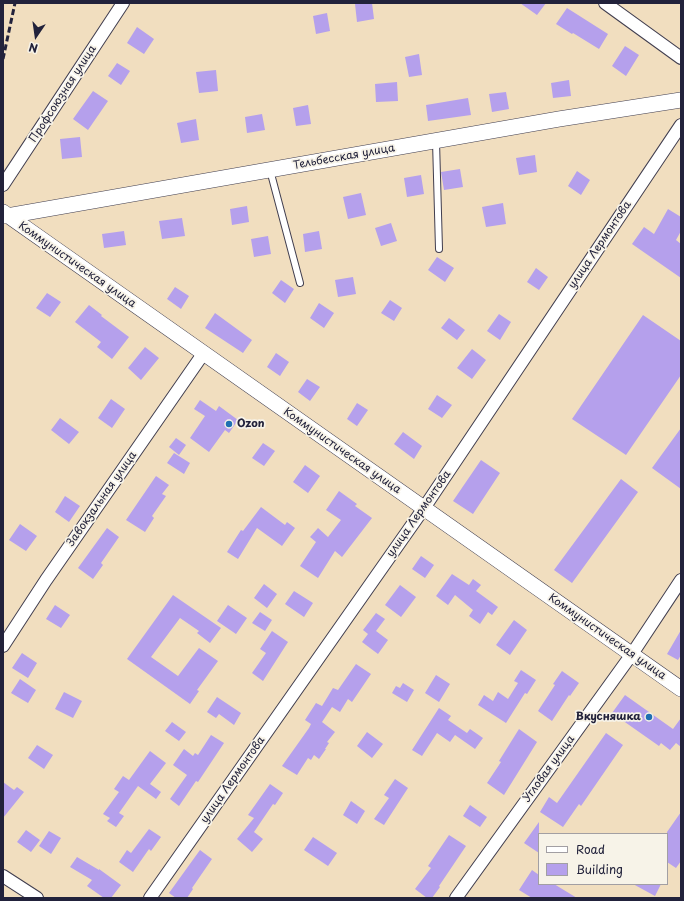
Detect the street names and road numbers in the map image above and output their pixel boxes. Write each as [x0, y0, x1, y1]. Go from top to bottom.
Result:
street label: Профсоюзная улица [27, 43, 99, 145]
street label: Тельбесская улица [292, 142, 396, 172]
street label: улица Лермонтова [566, 199, 634, 291]
street label: Коммунистическая улица [16, 219, 138, 311]
street label: Коммунистическая улица [281, 405, 403, 497]
street label: Завокзальная улица [64, 449, 140, 549]
street label: улица Лермонтова [384, 468, 454, 560]
street label: Коммунистическая улица [546, 591, 668, 683]
street label: Угловая улица [520, 733, 578, 805]
street label: улица Лермонтова [198, 734, 268, 826]

